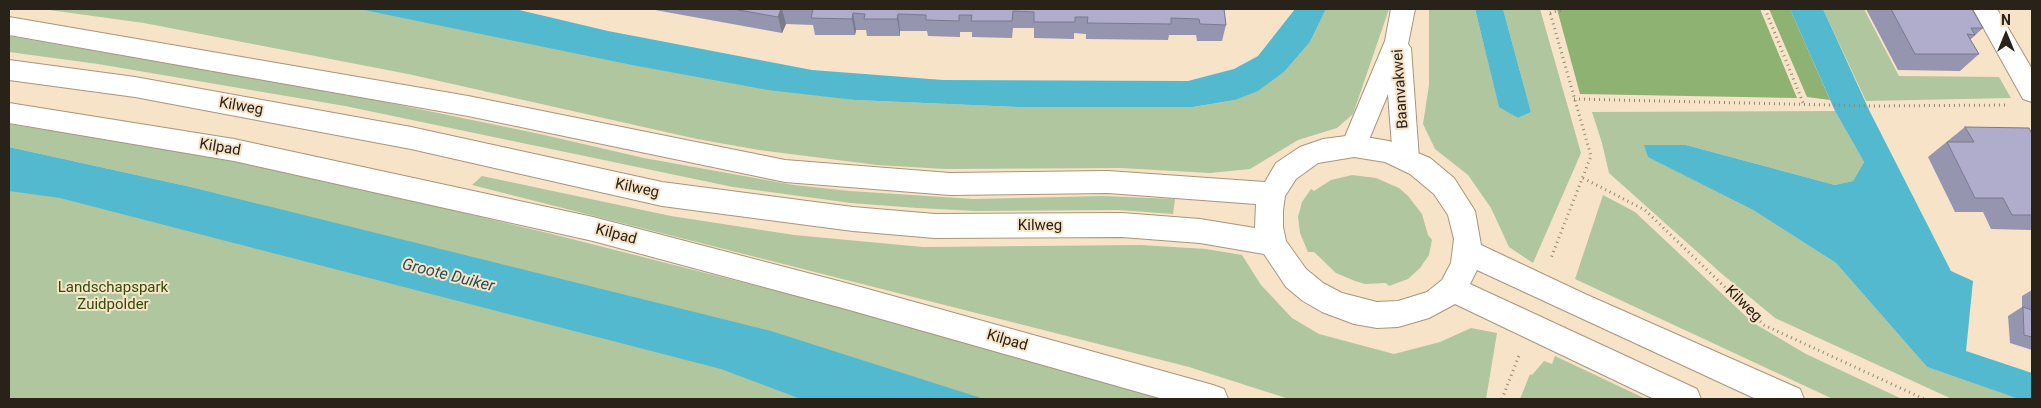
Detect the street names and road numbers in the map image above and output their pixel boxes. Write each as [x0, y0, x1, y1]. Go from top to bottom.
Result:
street label: Baanvakwei [1389, 49, 1413, 129]
street label: Kilweg [218, 94, 264, 120]
street label: Kilpad [198, 136, 242, 160]
street label: Kilweg [613, 176, 661, 202]
street label: Kilweg [1018, 217, 1062, 235]
street label: Kilpad [594, 221, 638, 249]
street label: Kilweg [1721, 282, 1765, 326]
street label: Kilpad [984, 327, 1030, 355]

